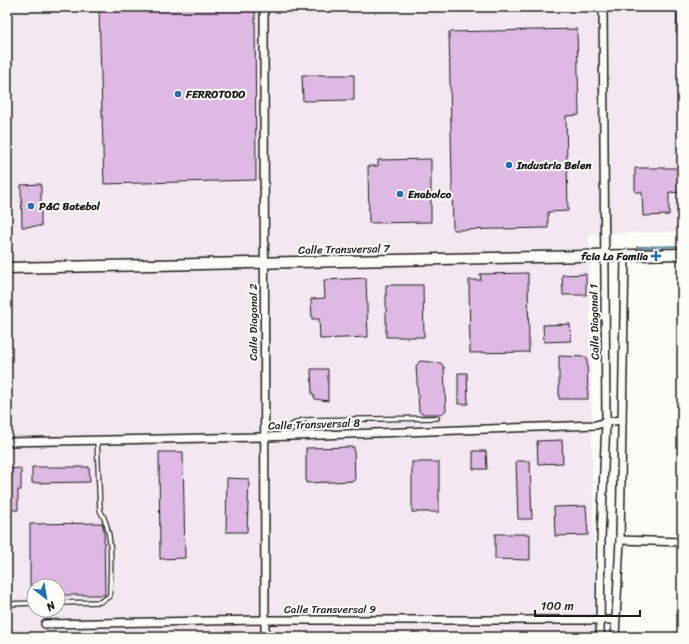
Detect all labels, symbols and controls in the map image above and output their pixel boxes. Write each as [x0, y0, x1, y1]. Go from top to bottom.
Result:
place label: FERROTODO [185, 85, 245, 104]
marker: FERROTODO [173, 89, 183, 99]
place label: Industria Belen [516, 156, 592, 175]
marker: Industria Belen [504, 160, 514, 170]
place label: Enabolco [408, 185, 452, 204]
marker: Enabolco [395, 189, 405, 199]
place label: P&C Batebol [39, 197, 101, 216]
marker: P&C Batebol [26, 201, 36, 211]
street label: Calle Transversal 7 [298, 239, 391, 260]
place label: fcia La Famiia [581, 247, 648, 266]
marker: fcia La Famiia [651, 251, 661, 261]
street label: Calle Diagonal 2 [244, 283, 263, 361]
street label: Calle Diagonal 1 [584, 284, 605, 360]
street label: Calle Transversal 8 [268, 413, 361, 436]
north arrow [26, 578, 66, 618]
scale bar [535, 592, 640, 618]
text: 100 m [541, 595, 574, 617]
text: N [42, 596, 60, 616]
street label: Calle Transversal 9 [284, 600, 376, 619]

